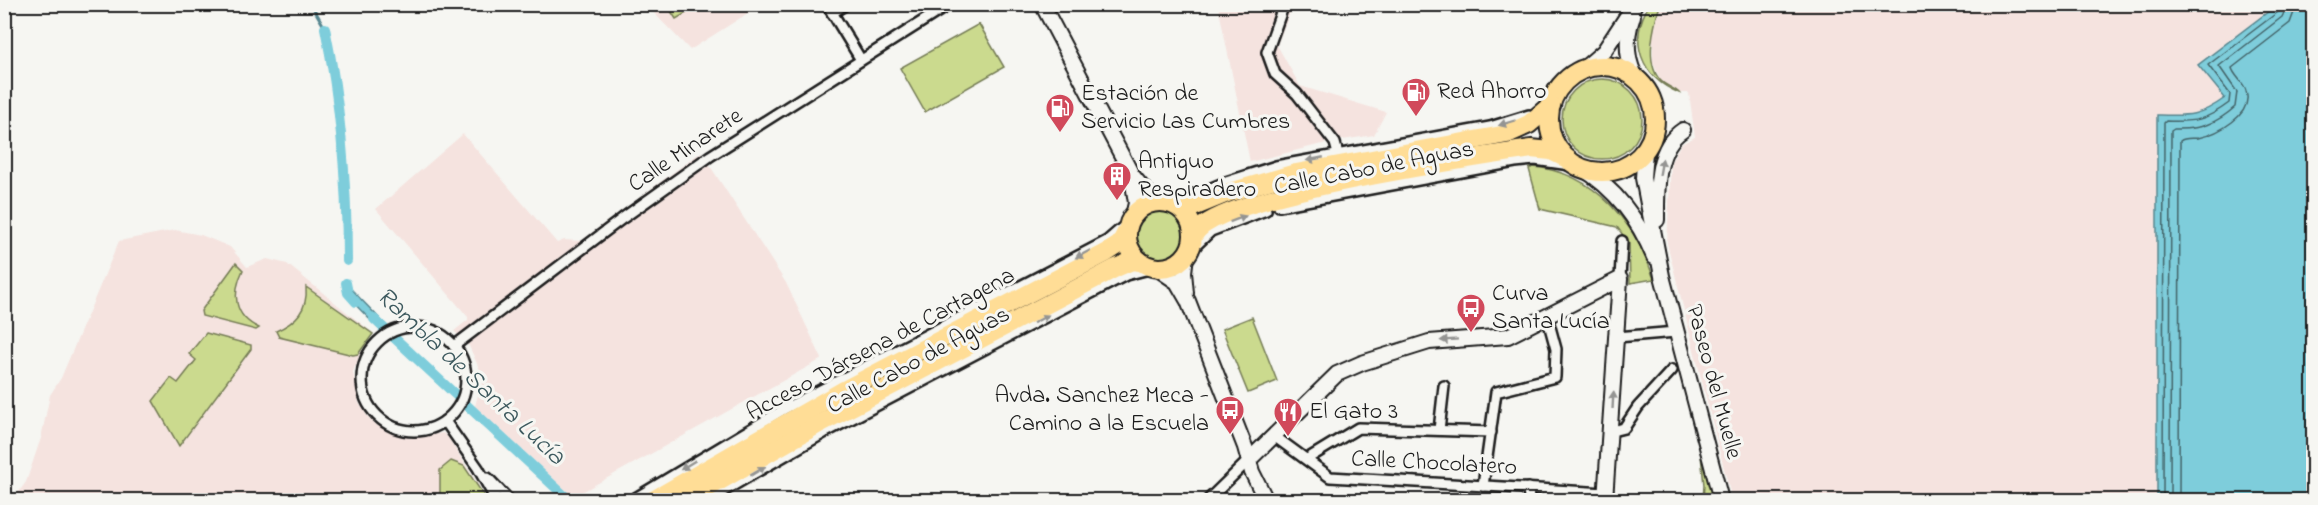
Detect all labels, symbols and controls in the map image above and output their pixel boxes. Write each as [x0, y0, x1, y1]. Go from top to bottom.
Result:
place label: Red Ahorro [1437, 75, 1547, 110]
fuel station icon: Red Ahorro [1400, 76, 1432, 118]
place label: Estación de Servicio Las Cumbres [1081, 77, 1290, 140]
fuel station icon: Estación de Servicio Las Cumbres [1044, 92, 1076, 134]
street label: Calle Minarete [622, 100, 751, 202]
one-way arrow [1498, 118, 1516, 128]
street label: Calle Cabo de Aguas [1271, 132, 1477, 206]
place label: Antiguo Respiradero [1138, 145, 1256, 208]
one-way arrow [1306, 155, 1325, 164]
one-way arrow [1657, 157, 1666, 176]
building icon: Antiguo Respiradero [1101, 160, 1133, 202]
one-way arrow [1230, 214, 1248, 224]
one-way arrow [1074, 249, 1091, 258]
street label: Acceso Dársena de Cartagena [740, 259, 1022, 431]
place label: Curva Santa Lucía [1492, 277, 1610, 340]
water label: Rambla de Santa Lucía [367, 279, 574, 476]
bus stop icon: Curva Santa Lucía [1455, 292, 1487, 334]
street label: Calle Cabo de Aguas [821, 298, 1017, 424]
street label: Paseo del Muelle [1676, 301, 1751, 464]
one-way arrow [1033, 314, 1050, 324]
one-way arrow [1440, 335, 1459, 345]
place label: Avda. Sanchez Meca - Camino a la Escuela [995, 379, 1209, 442]
one-way arrow [1609, 391, 1618, 410]
bus stop icon: Avda. Sanchez Meca - Camino a la Escuela [1214, 394, 1246, 436]
place label: El Gato 3 [1309, 395, 1398, 430]
restaurant icon: El Gato 3 [1272, 396, 1304, 438]
street label: Calle Chocolatero [1350, 442, 1518, 486]
one-way arrow [680, 460, 696, 471]
one-way arrow [750, 465, 766, 476]

